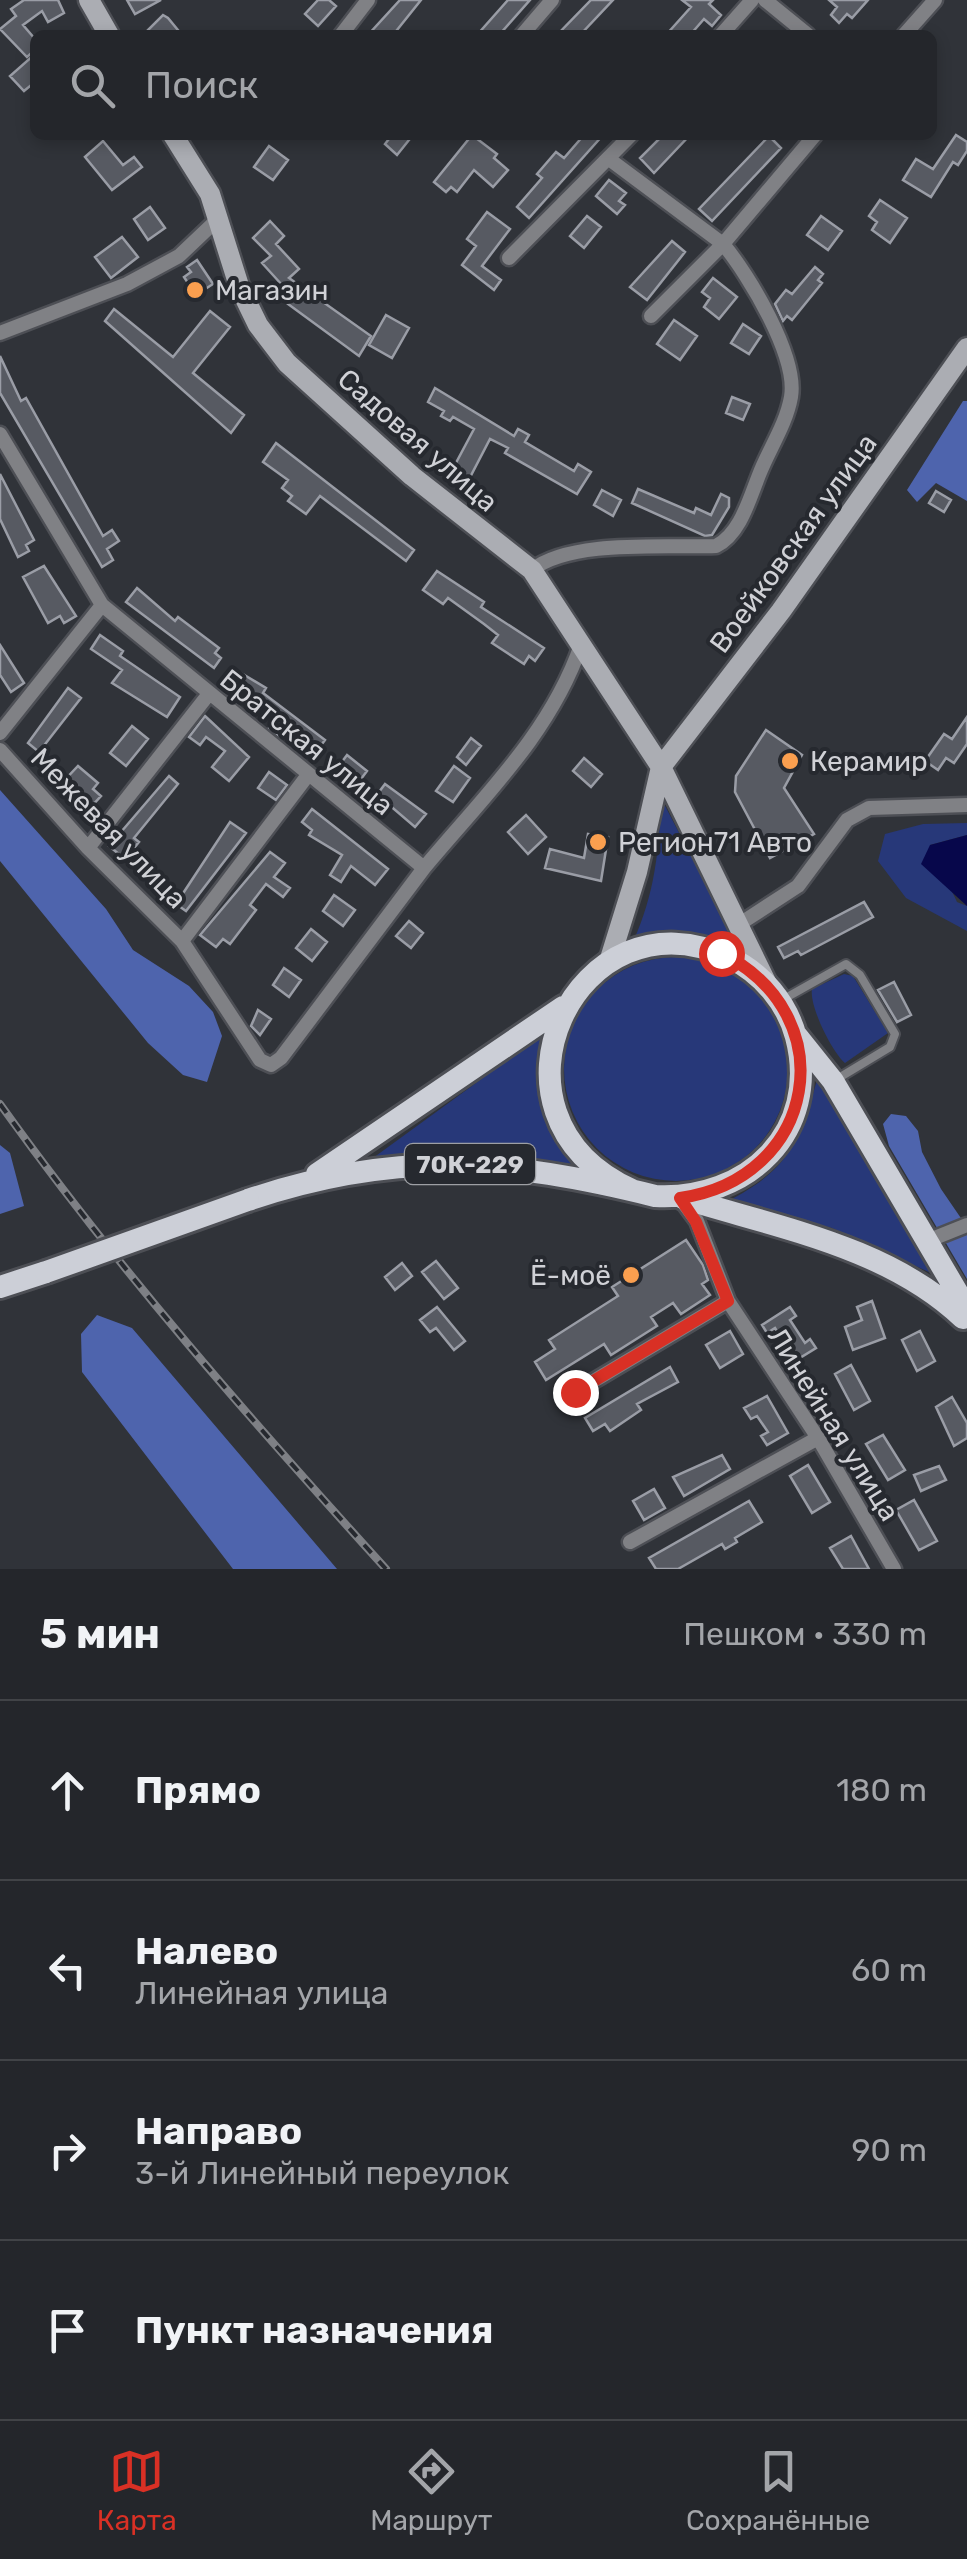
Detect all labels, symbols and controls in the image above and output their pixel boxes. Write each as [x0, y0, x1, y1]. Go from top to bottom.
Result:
search box [30, 30, 937, 140]
icon: search [65, 58, 120, 113]
text: Поиск [145, 62, 258, 108]
place label: Магазин [215, 274, 329, 307]
marker: Магазин [184, 279, 206, 301]
street label: Садовая улица [331, 362, 504, 519]
street label: Воейковская улица [703, 428, 884, 659]
street label: Братская улица [214, 663, 400, 822]
street label: Межевая улица [24, 741, 193, 915]
place label: Керамир [810, 745, 928, 778]
marker: Керамир [779, 750, 801, 772]
place label: Регион71 Авто [618, 826, 812, 859]
marker: Регион71 Авто [587, 831, 609, 853]
route start [699, 931, 745, 977]
road number: 70К-229 [405, 1144, 535, 1184]
place label: Ё-моё [530, 1259, 611, 1292]
marker: Ё-моё [620, 1264, 642, 1286]
street label: Линейная улица [761, 1321, 906, 1527]
route end [553, 1370, 599, 1416]
text: 5 мин [40, 1609, 160, 1659]
text: Пешком · 330 m [683, 1615, 927, 1653]
icon: ahead [40, 1763, 95, 1818]
text: Прямо [135, 1767, 261, 1813]
text: 180 m [836, 1771, 927, 1809]
text: Налево [135, 1928, 278, 1974]
icon: left [40, 1943, 95, 1998]
text: 60 m [851, 1951, 927, 1989]
text: Линейная улица [135, 1974, 388, 2012]
text: Направо [135, 2108, 302, 2154]
icon: right [40, 2123, 95, 2178]
text: 90 m [851, 2131, 927, 2169]
text: 3-й Линейный переулок [135, 2154, 509, 2192]
icon: arrive [40, 2303, 95, 2358]
text: Пункт назначения [135, 2307, 494, 2353]
tab: Карта [97, 2444, 177, 2537]
tab: Маршрут [370, 2444, 492, 2537]
tab: Сохранённые [686, 2444, 870, 2537]

